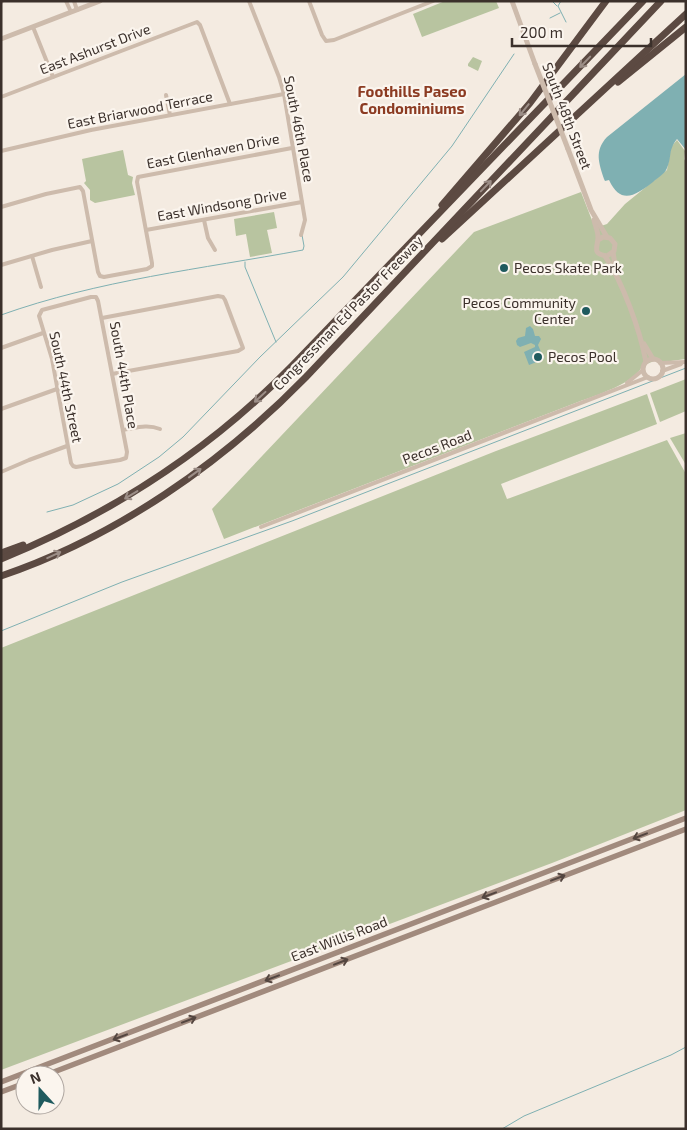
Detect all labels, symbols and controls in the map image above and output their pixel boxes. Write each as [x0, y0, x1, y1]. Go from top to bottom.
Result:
scale bar [512, 15, 651, 47]
street label: East Ashurst Drive [37, 20, 153, 77]
text: 200 m [520, 23, 563, 41]
one-way arrow [579, 55, 591, 68]
street label: South 48th Street [539, 60, 596, 172]
street label: South 46th Place [281, 74, 318, 184]
district label: Foothills Paseo Condominiums [357, 82, 467, 117]
street label: East Briarwood Terrace [66, 87, 214, 132]
one-way arrow [519, 103, 530, 116]
street label: East Glenhaven Drive [145, 129, 281, 172]
one-way arrow [480, 180, 492, 192]
street label: East Windsong Drive [156, 185, 288, 224]
street label: Congressman Ed Pastor Freeway [269, 231, 427, 393]
place label: Pecos Skate Park [514, 259, 622, 276]
marker: Pecos Skate Park [498, 262, 510, 274]
place label: Pecos Community Center [463, 294, 577, 327]
marker: Pecos Community Center [580, 305, 592, 317]
street label: South 44th Place [107, 320, 142, 430]
street label: South 44th Street [46, 330, 87, 444]
place label: Pecos Pool [548, 348, 618, 365]
marker: Pecos Pool [532, 351, 544, 363]
one-way arrow [254, 391, 267, 403]
street label: Pecos Road [400, 426, 474, 468]
one-way arrow [188, 468, 202, 478]
one-way arrow [124, 490, 138, 500]
one-way arrow [47, 549, 62, 559]
one-way arrow [633, 832, 648, 841]
one-way arrow [550, 873, 565, 883]
one-way arrow [482, 890, 497, 900]
street label: East Willis Road [288, 912, 389, 965]
one-way arrow [333, 957, 348, 966]
one-way arrow [265, 974, 280, 983]
one-way arrow [181, 1015, 197, 1024]
one-way arrow [113, 1032, 128, 1042]
north arrow [15, 1065, 65, 1115]
text: N [27, 1068, 43, 1087]

